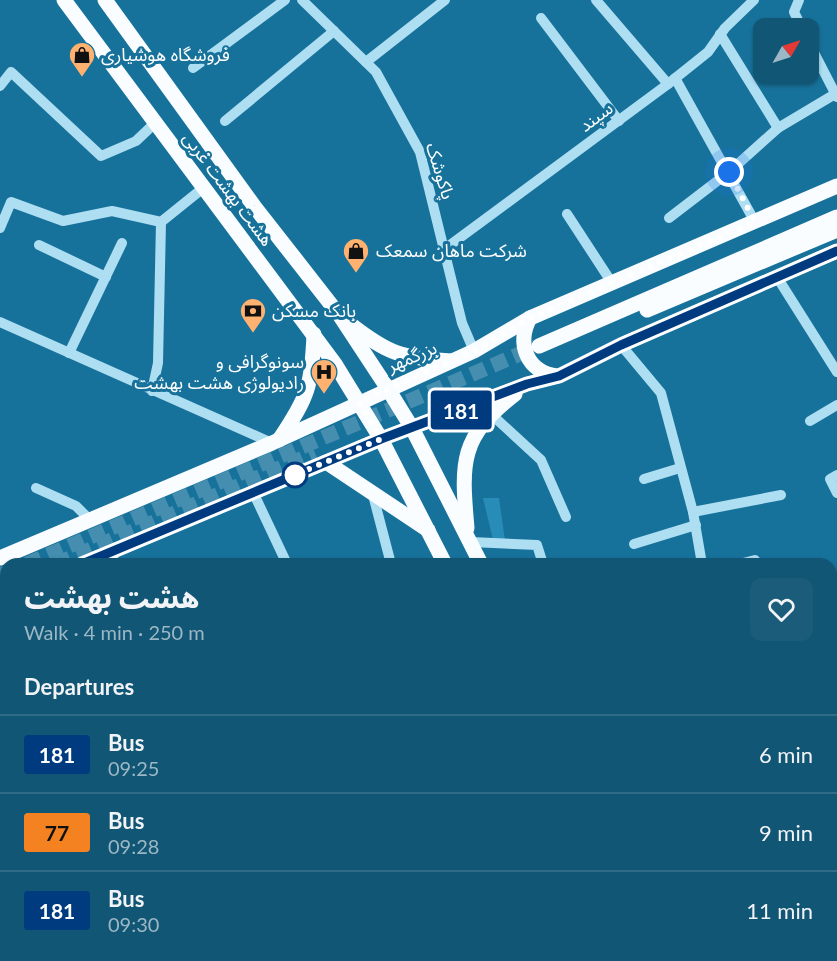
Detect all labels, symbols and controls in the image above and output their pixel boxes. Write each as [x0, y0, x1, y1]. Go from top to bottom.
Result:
north arrow [753, 18, 819, 84]
map controls [753, 18, 819, 84]
shop icon: فروشگاه هوشیاری [67, 40, 97, 78]
place label: فروشگاه هوشیاری [101, 43, 230, 66]
street label: سپند [574, 96, 617, 137]
street label: هشت بهشت غربی [178, 127, 279, 250]
street label: پاکوشک [421, 140, 460, 202]
your location [714, 157, 744, 187]
shop icon: شرکت ماهان سمعک [341, 236, 371, 274]
place label: شرکت ماهان سمعک [376, 239, 527, 262]
bank icon: بانک مسکن [238, 296, 268, 334]
place label: بانک مسکن [272, 299, 356, 322]
street label: بزرگمهر [382, 336, 440, 378]
place label: سونوگرافی و رادیولوژی هشت بهشت [134, 350, 304, 394]
hospital icon: سونوگرافی و رادیولوژی هشت بهشت [309, 357, 339, 395]
line badge: 181 [426, 390, 496, 430]
text: 181 [443, 398, 479, 423]
unlabelled marker [282, 462, 308, 488]
button: heart [750, 578, 813, 641]
text: هشت بهشت [24, 580, 199, 614]
text: Walk · 4 min · 250 m [24, 620, 205, 644]
text: Departures [24, 673, 134, 700]
text: Bus [108, 729, 144, 756]
text: 6 min [759, 741, 813, 768]
text: 181 [39, 742, 75, 767]
text: 09:25 [108, 756, 159, 780]
text: Bus [108, 807, 144, 834]
text: 9 min [759, 819, 813, 846]
text: 77 [45, 820, 69, 845]
text: 09:28 [108, 834, 159, 858]
text: Bus [108, 885, 144, 912]
text: 11 min [746, 897, 813, 924]
text: 181 [39, 898, 75, 923]
text: 09:30 [108, 912, 159, 936]

